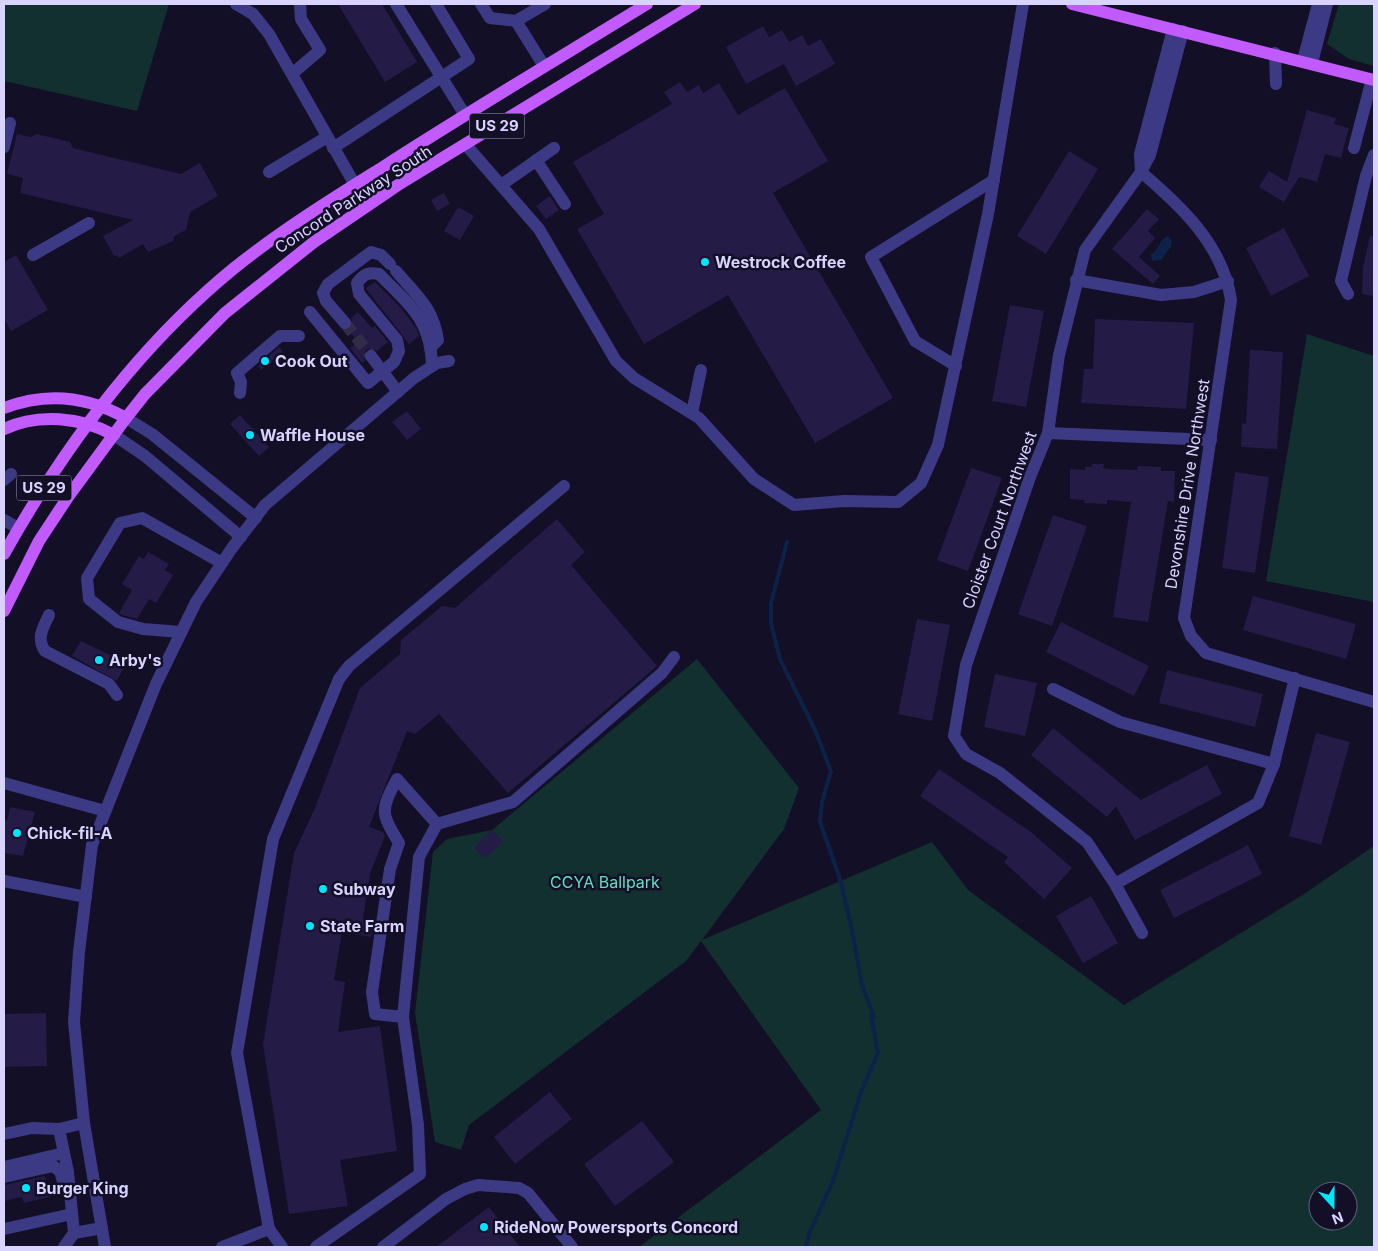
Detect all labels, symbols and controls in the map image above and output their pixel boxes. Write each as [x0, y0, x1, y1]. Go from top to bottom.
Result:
road number: US 29 [470, 114, 524, 138]
street label: Concord Parkway South [271, 141, 435, 257]
place label: Westrock Coffee [715, 252, 846, 272]
marker: Westrock Coffee [699, 256, 711, 268]
place label: Cook Out [275, 351, 348, 371]
marker: Cook Out [259, 355, 271, 367]
street label: Devonshire Drive Northwest [1161, 378, 1213, 590]
place label: Waffle House [260, 425, 365, 445]
street label: Cloister Court Northwest [958, 428, 1040, 612]
marker: Waffle House [244, 429, 256, 441]
road number: US 29 [17, 476, 72, 500]
place label: Arby's [109, 650, 161, 670]
marker: Arby's [93, 654, 105, 666]
place label: Chick-fil-A [27, 823, 113, 843]
marker: Chick-fil-A [11, 827, 23, 839]
park label: CCYA Ballpark [550, 872, 660, 892]
place label: Subway [333, 879, 396, 899]
marker: Subway [317, 883, 329, 895]
place label: State Farm [320, 916, 404, 936]
marker: State Farm [304, 920, 316, 932]
place label: Burger King [36, 1178, 129, 1198]
north arrow [1308, 1181, 1358, 1231]
marker: Burger King [20, 1182, 32, 1194]
text: N [1330, 1209, 1346, 1228]
place label: RideNow Powersports Concord [494, 1217, 738, 1237]
marker: RideNow Powersports Concord [478, 1221, 490, 1233]

